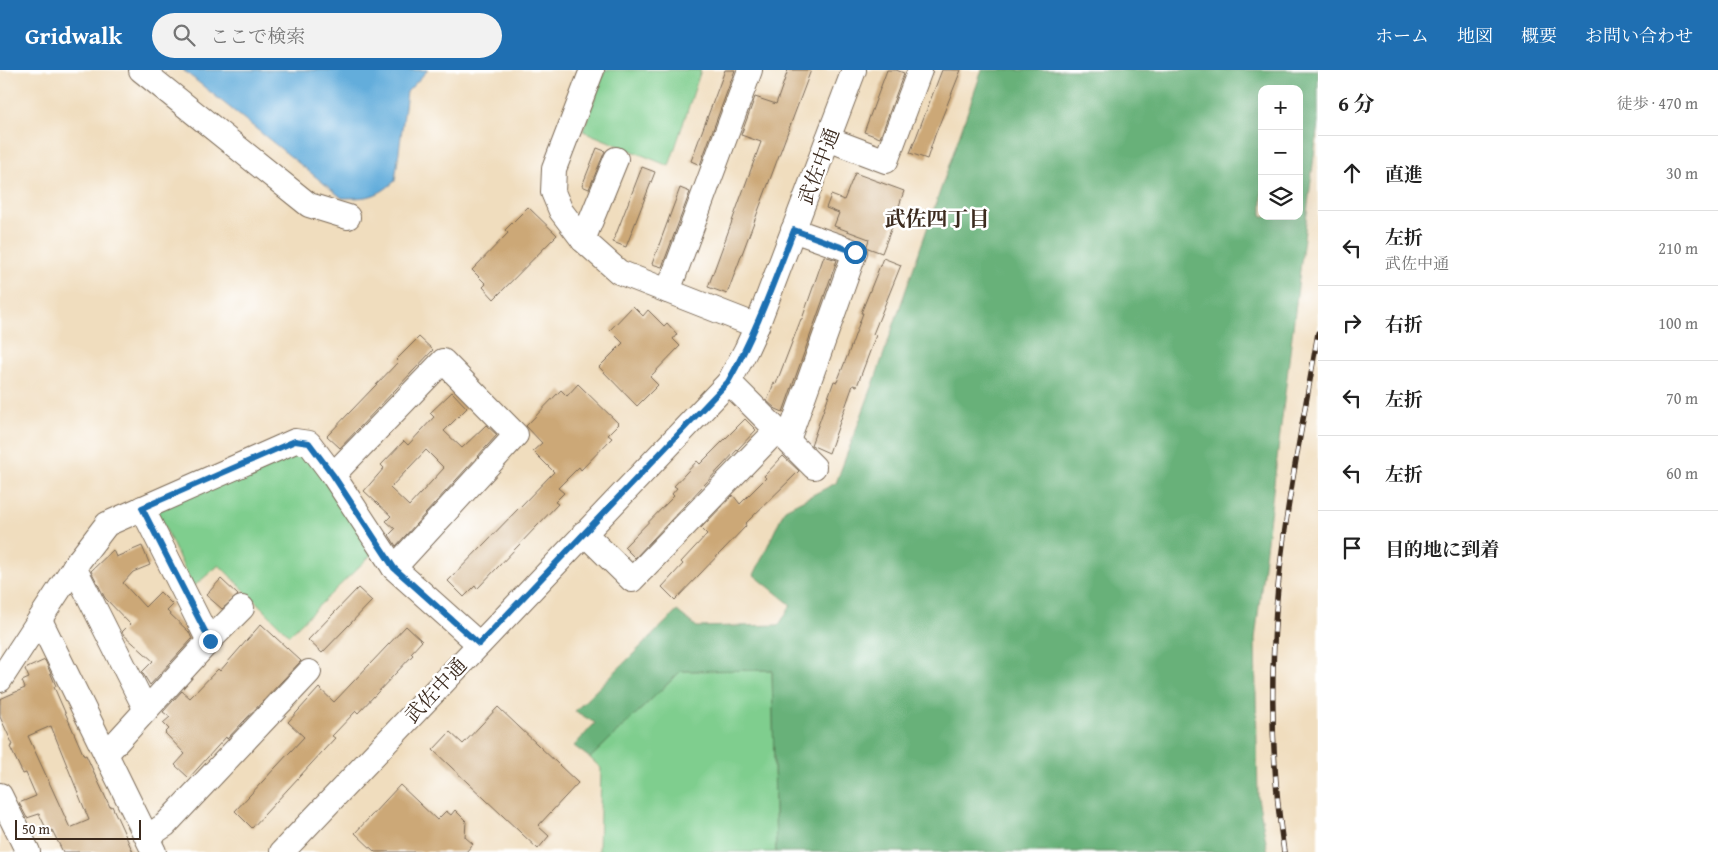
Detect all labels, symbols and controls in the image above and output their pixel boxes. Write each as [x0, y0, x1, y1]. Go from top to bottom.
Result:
search box [152, 13, 502, 58]
text: Gridwalk [25, 18, 122, 53]
icon: search [170, 21, 198, 49]
text: ここで検索 [210, 22, 305, 50]
text: ホーム [1375, 22, 1429, 49]
text: 地図 [1457, 22, 1493, 49]
text: 概要 [1521, 22, 1557, 49]
text: お問い合わせ [1585, 22, 1693, 49]
map controls [1258, 85, 1303, 220]
button: + [1258, 85, 1303, 130]
text: 6 分 [1338, 88, 1375, 119]
text: 徒歩 · 470 m [1617, 91, 1698, 115]
street label: 武佐中通 [790, 123, 846, 209]
button: − [1258, 130, 1303, 175]
icon: ahead [1338, 159, 1366, 187]
text: 直進 [1385, 160, 1423, 188]
text: 30 m [1666, 161, 1698, 185]
button: layers [1258, 175, 1303, 220]
district label: 武佐四丁目 [885, 203, 990, 234]
text: 左折 [1385, 223, 1423, 251]
icon: left [1338, 234, 1366, 262]
text: 210 m [1658, 236, 1698, 260]
route start [844, 241, 867, 264]
text: 武佐中通 [1385, 251, 1449, 275]
icon: right [1338, 309, 1366, 337]
text: 右折 [1385, 310, 1423, 338]
text: 100 m [1658, 311, 1698, 335]
icon: left [1338, 384, 1366, 412]
text: 左折 [1385, 385, 1423, 413]
text: 70 m [1666, 386, 1698, 410]
icon: left [1338, 459, 1366, 487]
text: 左折 [1385, 460, 1423, 488]
text: 60 m [1666, 461, 1698, 485]
icon: arrive [1338, 534, 1366, 562]
text: 目的地に到着 [1385, 535, 1499, 563]
route end [199, 630, 222, 653]
street label: 武佐中通 [397, 651, 473, 729]
scale bar [15, 817, 141, 840]
text: 50 m [22, 819, 50, 839]

